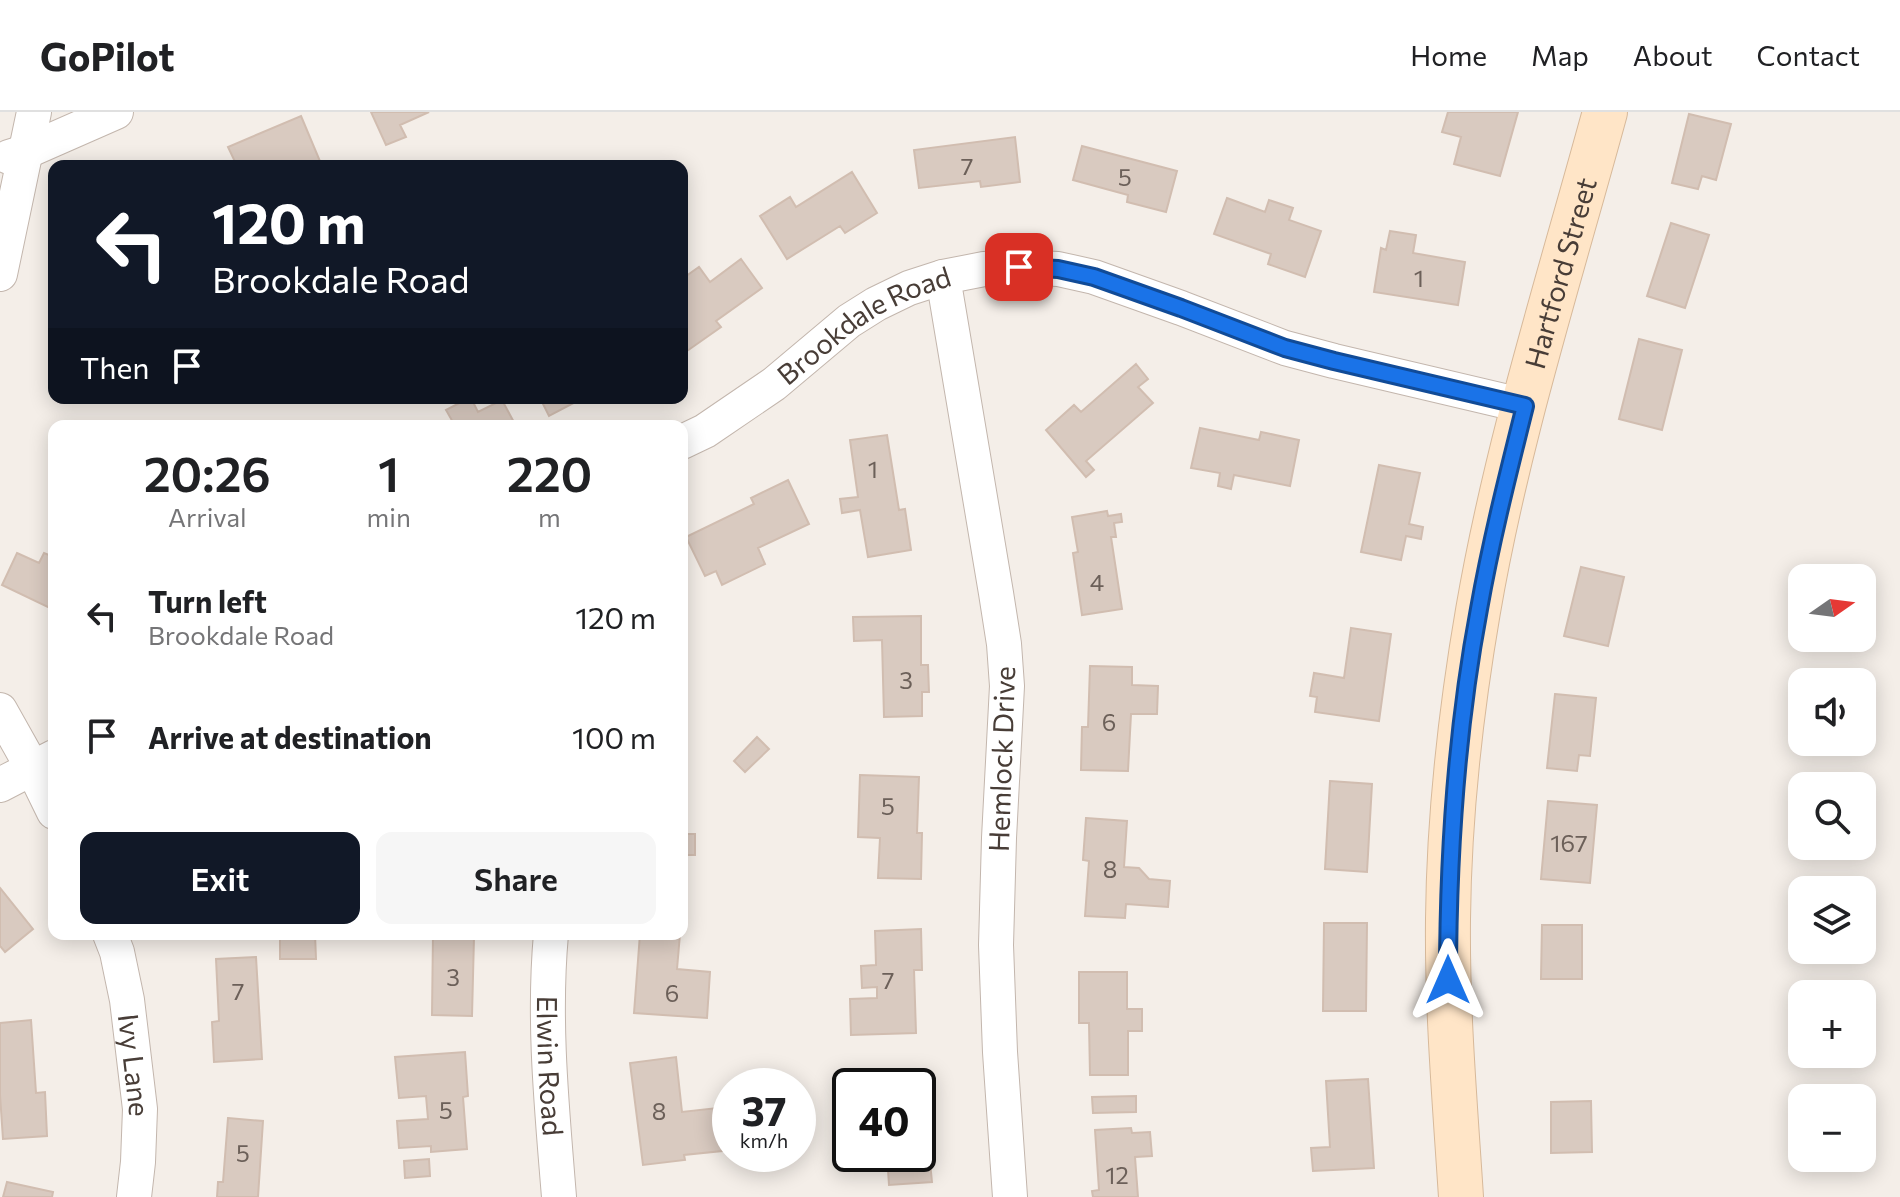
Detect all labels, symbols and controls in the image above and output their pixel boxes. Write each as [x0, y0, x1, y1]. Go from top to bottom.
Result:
text: GoPilot [40, 32, 175, 79]
text: Home [1410, 38, 1487, 72]
text: Map [1531, 38, 1589, 72]
text: About [1633, 38, 1713, 72]
text: Contact [1757, 38, 1860, 72]
house number: 7 [961, 151, 973, 180]
house number: 5 [1118, 162, 1132, 191]
street label: Hartford Street [1517, 174, 1603, 372]
text: 120 m [212, 187, 366, 256]
icon: left [80, 192, 184, 296]
pin [985, 233, 1053, 301]
icon: arrive [997, 245, 1041, 289]
text: Brookdale Road [212, 256, 470, 300]
street label: Brookdale Road [770, 259, 955, 391]
house number: 1 [1414, 263, 1424, 292]
icon: arrive [165, 344, 209, 388]
text: Then [80, 348, 149, 385]
text: 20:26 [144, 443, 271, 502]
text: 1 [378, 443, 399, 502]
text: 220 [507, 443, 592, 502]
house number: 1 [868, 454, 878, 483]
text: Arrival [168, 501, 247, 532]
text: min [367, 501, 411, 532]
text: m [538, 501, 561, 532]
north arrow [1788, 564, 1876, 652]
map controls [1788, 564, 1876, 1172]
house number: 4 [1090, 567, 1104, 596]
text: Turn left [148, 582, 267, 619]
icon: left [80, 594, 124, 638]
text: 120 m [575, 598, 656, 635]
text: Brookdale Road [148, 619, 334, 650]
house number: 3 [899, 665, 913, 694]
street label: Hemlock Drive [981, 665, 1021, 853]
button: sound [1788, 668, 1876, 756]
house number: 6 [1102, 707, 1116, 736]
icon: arrive [80, 714, 124, 758]
text: Arrive at destination [148, 718, 432, 755]
text: 100 m [572, 718, 656, 755]
button: search [1788, 772, 1876, 860]
house number: 5 [881, 791, 895, 820]
house number: 167 [1550, 828, 1588, 857]
button: Exit [80, 832, 360, 924]
button: Share [376, 832, 656, 924]
house number: 8 [1103, 854, 1117, 883]
button: layers [1788, 876, 1876, 964]
position arrow [1406, 938, 1490, 1022]
house number: 3 [446, 962, 460, 991]
house number: 7 [882, 965, 894, 994]
house number: 7 [232, 976, 244, 1005]
house number: 6 [665, 978, 679, 1007]
button: + [1788, 980, 1876, 1068]
street label: Elwin Road [531, 996, 571, 1137]
street label: Ivy Lane [112, 1012, 157, 1117]
speed limit sign: 40 [832, 1068, 936, 1172]
button: − [1788, 1084, 1876, 1172]
text: 37 [742, 1085, 786, 1134]
house number: 5 [439, 1095, 453, 1124]
house number: 8 [652, 1096, 666, 1125]
text: km/h [740, 1128, 788, 1152]
house number: 5 [236, 1138, 250, 1167]
house number: 12 [1105, 1160, 1129, 1189]

